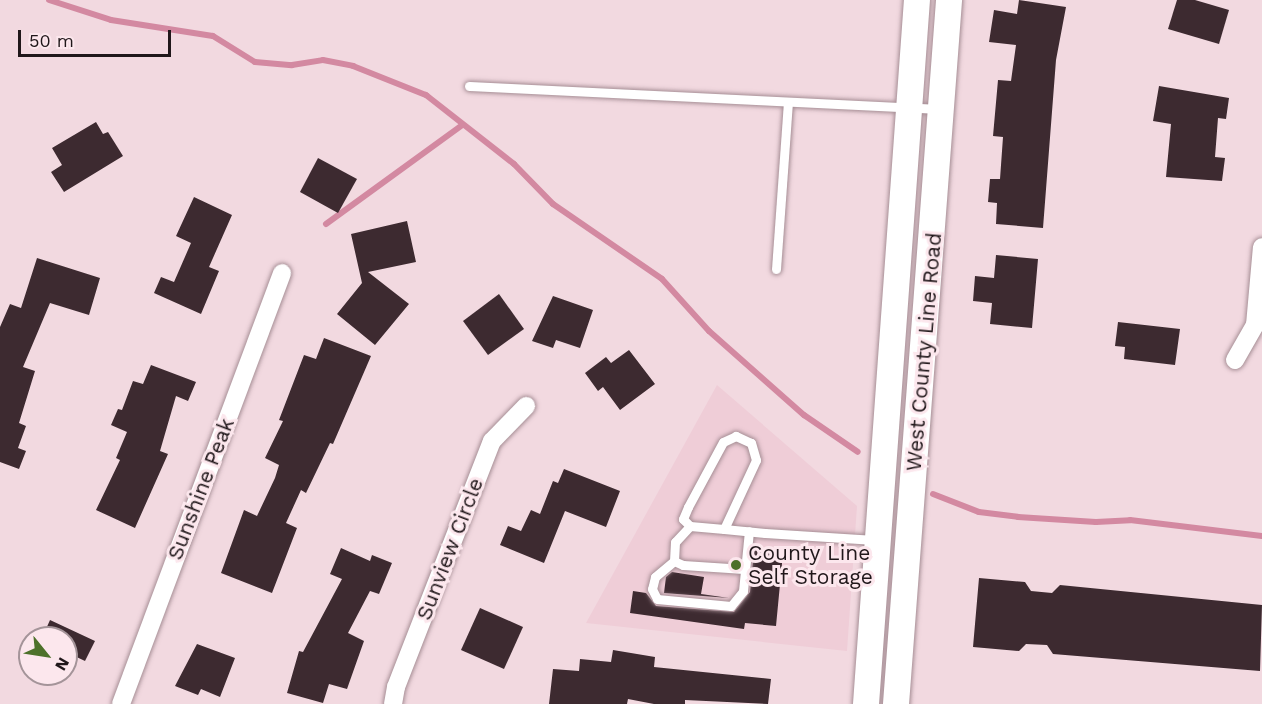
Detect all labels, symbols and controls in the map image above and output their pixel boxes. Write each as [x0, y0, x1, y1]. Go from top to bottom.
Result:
scale bar [21, 18, 174, 56]
text: 50 m [29, 30, 74, 51]
street label: West County Line Road [901, 231, 947, 473]
street label: Sunshine Peak [162, 415, 240, 563]
street label: Sunview Circle [411, 474, 489, 624]
place label: County Line Self Storage [748, 540, 874, 590]
marker: County Line Self Storage [729, 558, 743, 572]
north arrow [18, 626, 78, 686]
text: N [51, 654, 73, 674]

